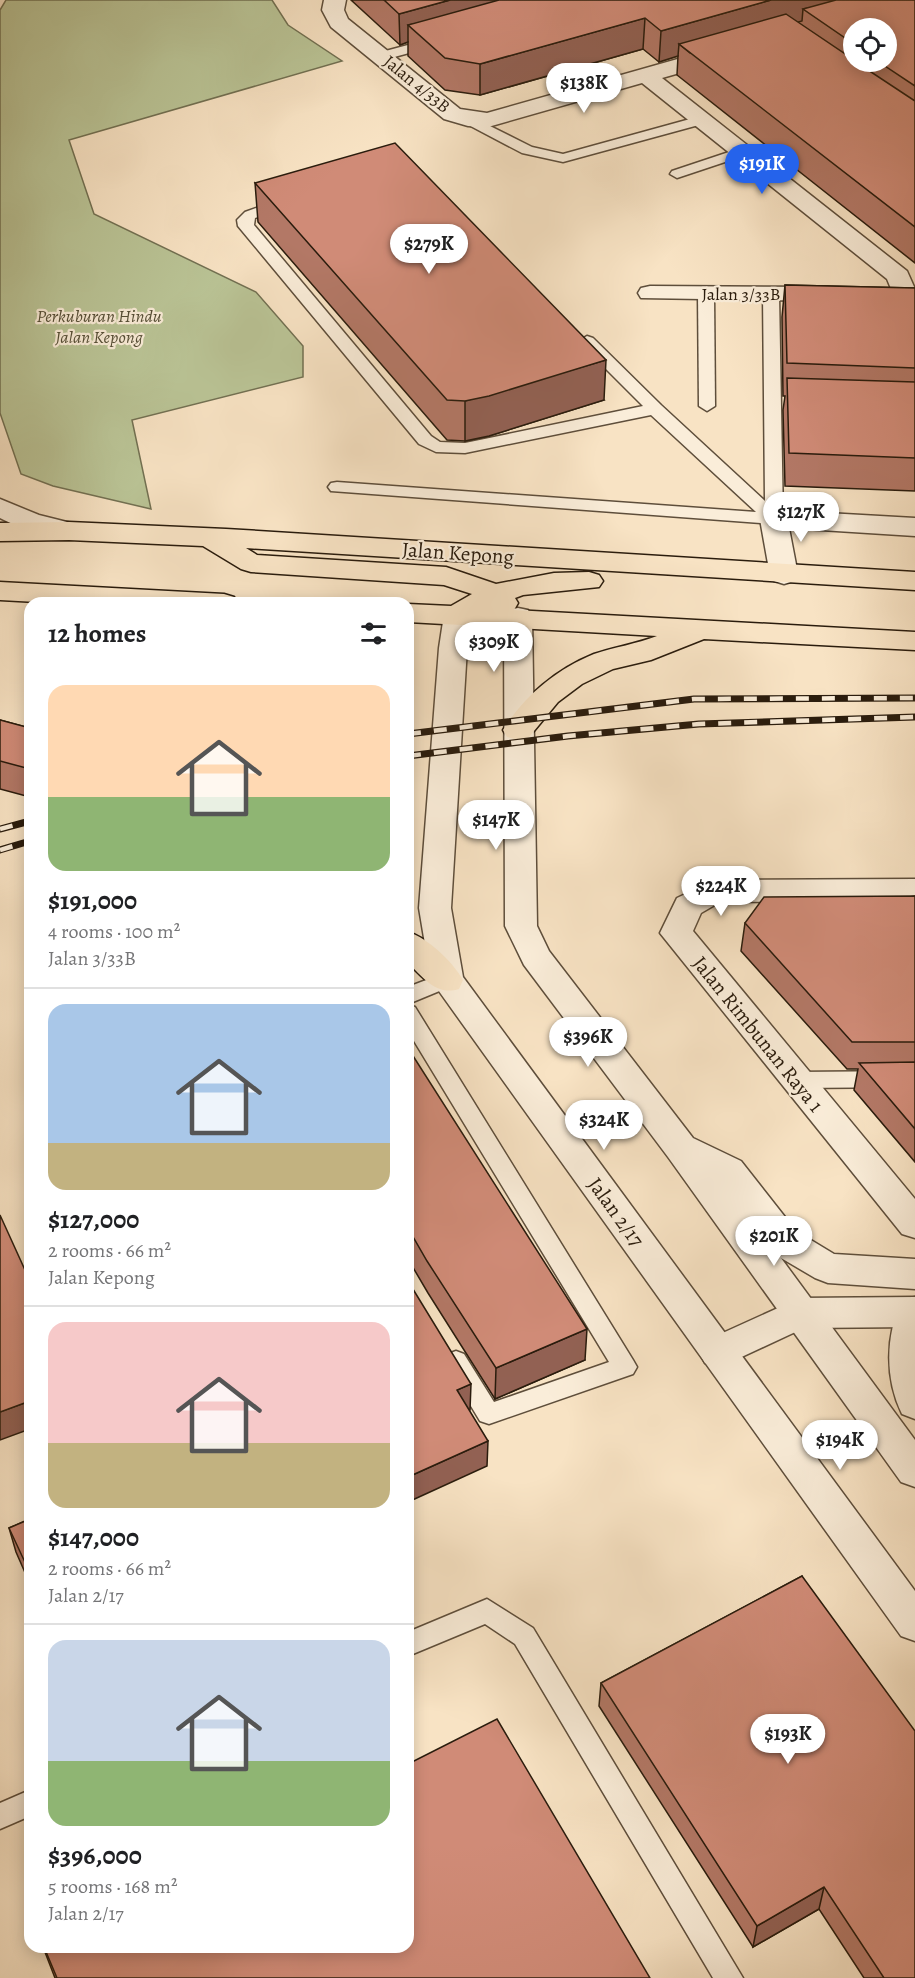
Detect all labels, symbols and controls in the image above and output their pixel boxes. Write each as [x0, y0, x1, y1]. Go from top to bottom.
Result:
map controls [843, 18, 897, 72]
button: locate [843, 18, 897, 72]
street label: Jalan 4/33B [378, 50, 456, 118]
pin: $138K [542, 63, 626, 114]
text: $138K [560, 69, 608, 96]
pin: $191K [720, 144, 804, 195]
text: $191K [739, 150, 785, 177]
pin: $279K [387, 224, 471, 275]
text: $279K [404, 230, 454, 257]
street label: Jalan 3/33B [701, 282, 781, 306]
park label: Perkuburan Hindu Jalan Kepong [36, 304, 162, 349]
pin: $127K [759, 492, 843, 543]
text: $127K [777, 498, 825, 525]
street label: Jalan Kepong [401, 535, 515, 571]
text: 12 homes [48, 616, 146, 651]
icon: filters [357, 617, 390, 650]
pin: $309K [452, 622, 536, 673]
text: $309K [469, 628, 519, 655]
icon: home [165, 724, 273, 832]
pin: $147K [454, 800, 538, 851]
text: $147K [472, 806, 520, 833]
pin: $224K [679, 866, 763, 917]
text: $224K [695, 872, 747, 899]
text: $191,000 [48, 883, 137, 918]
text: 4 rooms · 100 m² [48, 918, 180, 945]
text: Jalan 3/33B [48, 945, 136, 972]
street label: Jalan Rimbunan Raya 1 [686, 950, 830, 1118]
pin: $396K [546, 1017, 630, 1068]
text: $396K [563, 1023, 613, 1050]
icon: home [165, 1043, 273, 1151]
pin: $324K [562, 1100, 646, 1151]
text: $324K [579, 1106, 629, 1133]
street label: Jalan 2/17 [581, 1172, 651, 1253]
text: $127,000 [48, 1202, 139, 1237]
pin: $201K [732, 1216, 816, 1267]
text: $201K [749, 1222, 799, 1249]
text: 2 rooms · 66 m² [48, 1237, 171, 1264]
text: Jalan Kepong [48, 1264, 155, 1291]
icon: home [165, 1361, 273, 1469]
pin: $194K [798, 1420, 882, 1471]
text: $194K [816, 1426, 864, 1453]
text: $147,000 [48, 1520, 139, 1555]
text: 2 rooms · 66 m² [48, 1555, 171, 1582]
text: Jalan 2/17 [48, 1582, 124, 1609]
icon: home [165, 1679, 273, 1787]
pin: $193K [746, 1714, 830, 1765]
text: $193K [764, 1720, 812, 1747]
text: $396,000 [48, 1838, 142, 1873]
text: 5 rooms · 168 m² [48, 1873, 177, 1900]
text: Jalan 2/17 [48, 1900, 124, 1927]

